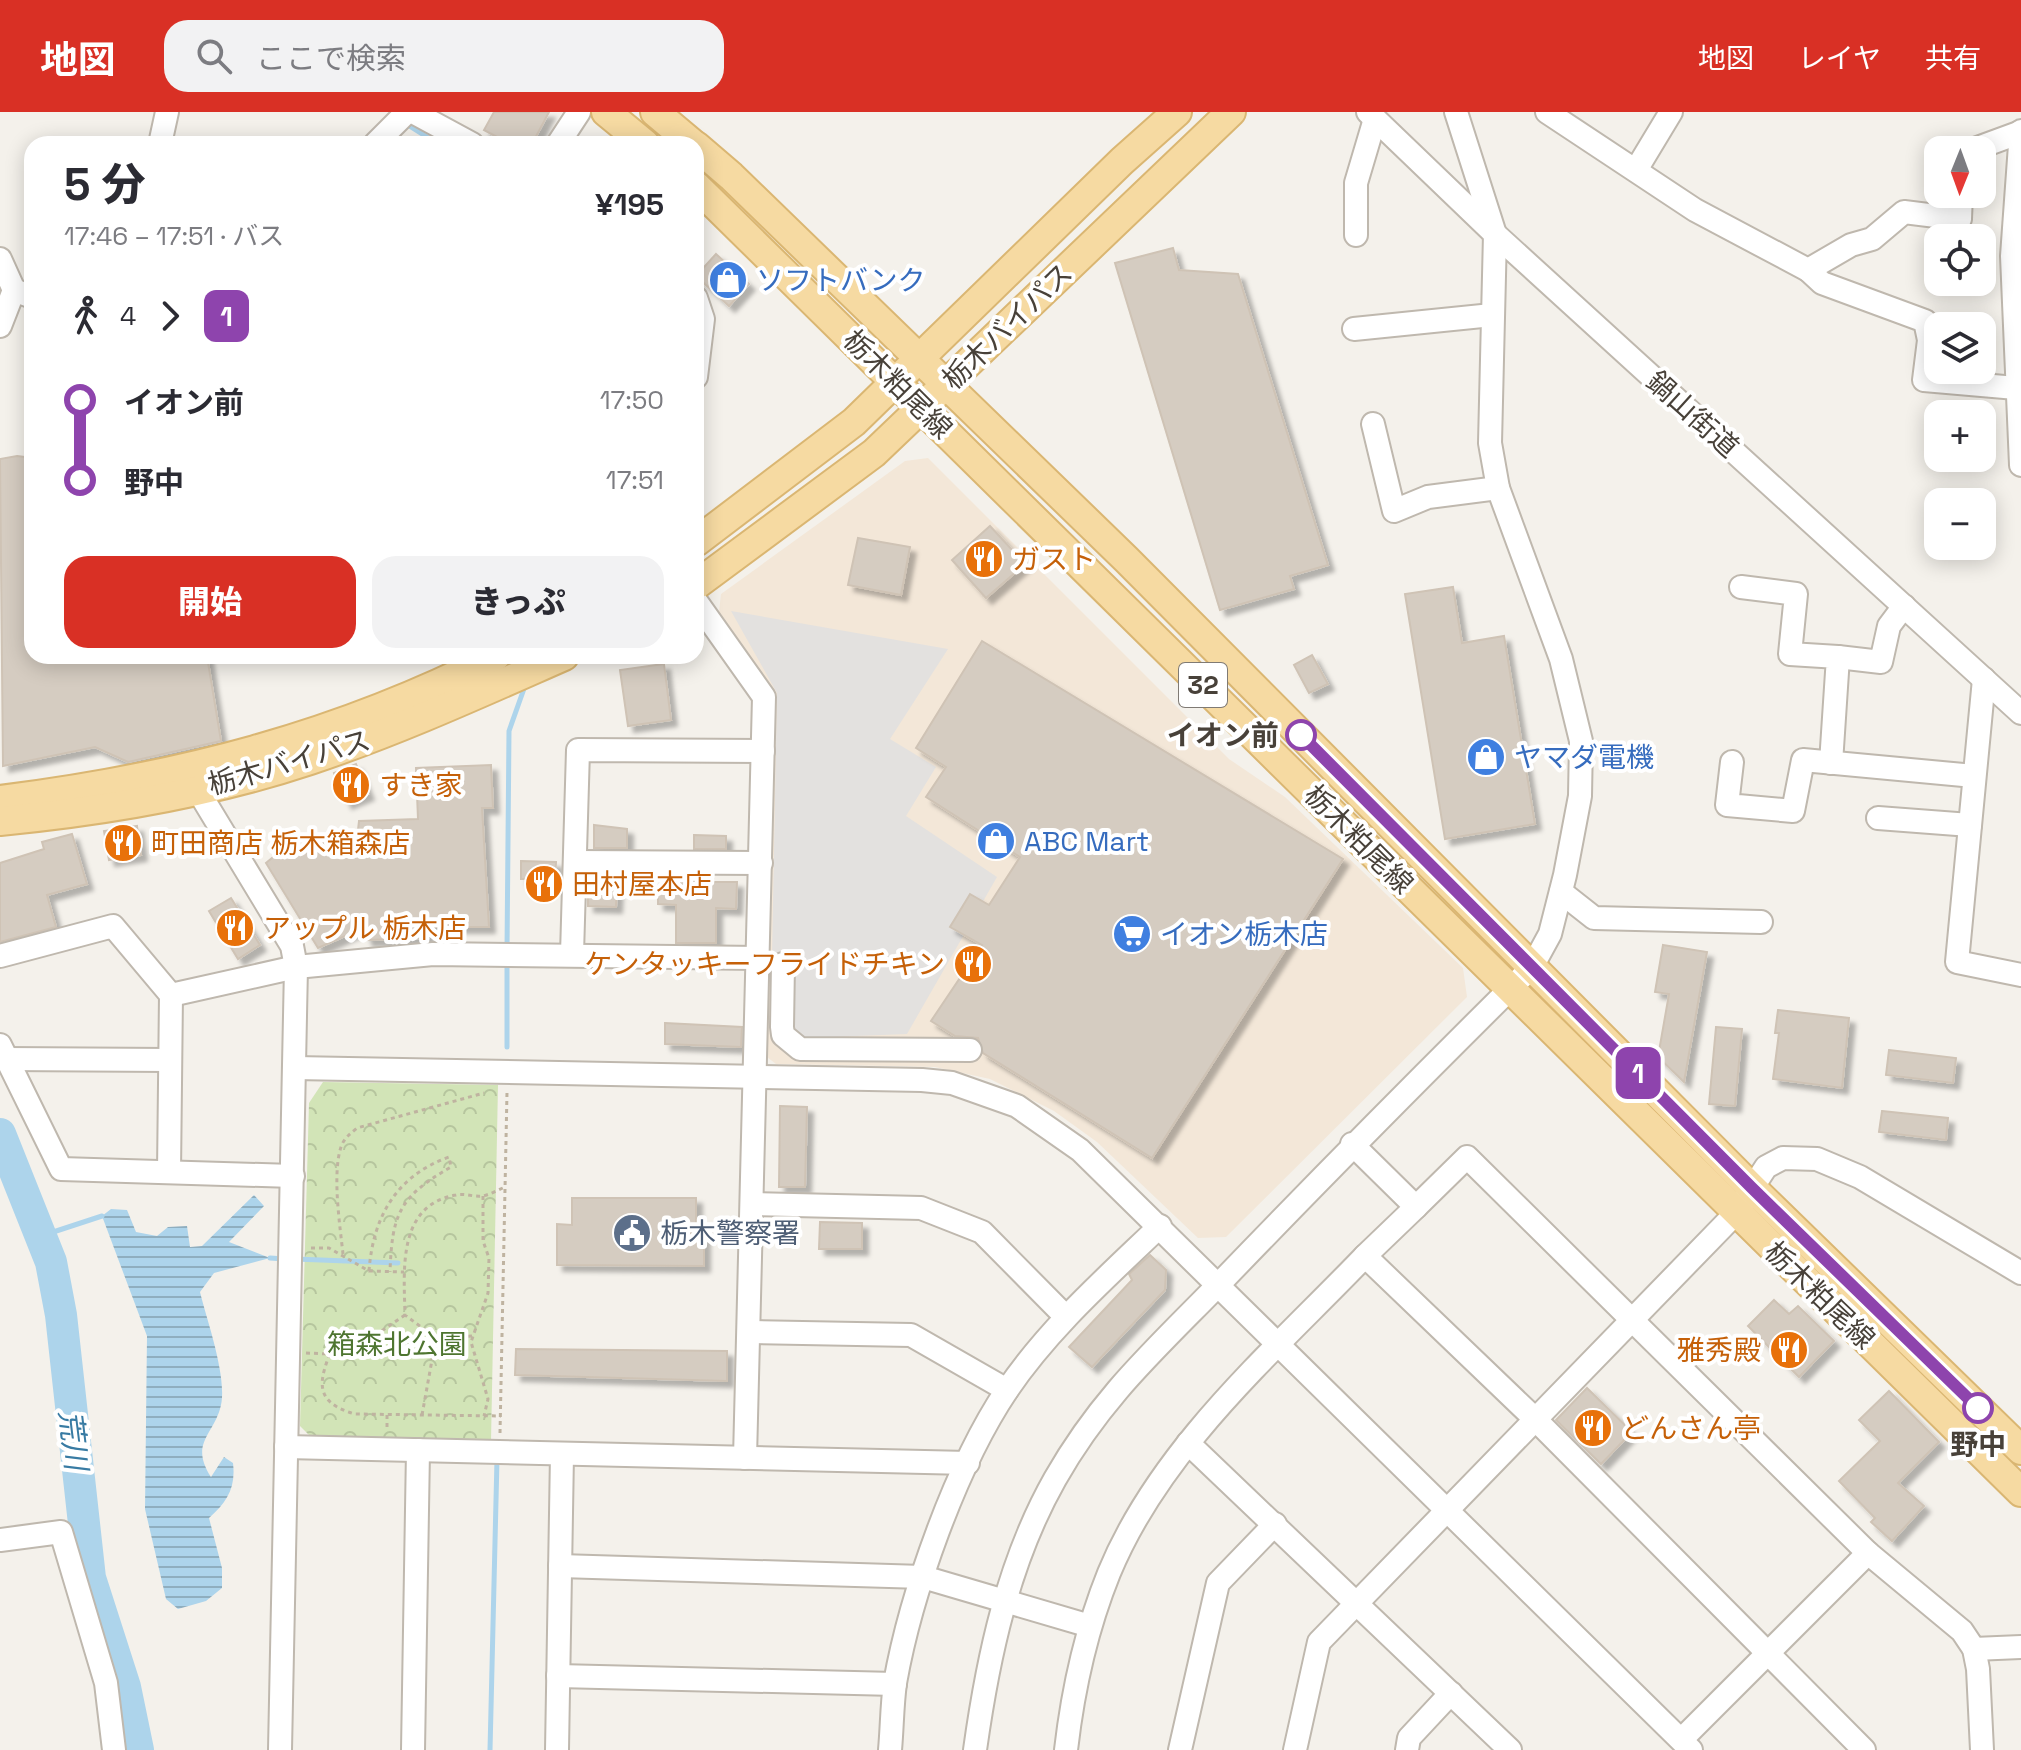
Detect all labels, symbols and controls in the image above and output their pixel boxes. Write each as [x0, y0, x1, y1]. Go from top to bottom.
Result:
search box [164, 20, 724, 92]
icon: search [192, 34, 236, 78]
text: 地図 [40, 36, 116, 84]
text: ここで検索 [256, 39, 406, 78]
text: 地図 [1698, 40, 1754, 76]
text: レイヤ [1798, 40, 1881, 76]
text: 共有 [1925, 40, 1981, 76]
north arrow [1924, 136, 1996, 208]
map controls [1924, 136, 1996, 560]
text: 5 分 [64, 157, 146, 213]
text: ¥195 [595, 185, 664, 224]
text: 17:46 – 17:51 · バス [64, 219, 284, 253]
button: locate [1924, 224, 1996, 296]
street label: 栃木バイパス [934, 255, 1080, 397]
shop icon: ソフトバンク [707, 259, 749, 301]
place label: ソフトバンク [756, 262, 925, 298]
icon: walk [64, 294, 108, 338]
icon: forward [148, 294, 192, 338]
text: 1 [220, 298, 233, 334]
text: 4 [120, 299, 136, 333]
button: layers [1924, 312, 1996, 384]
street label: 栃木粕尾線 [836, 322, 960, 446]
street label: 鍋山街道 [1639, 363, 1747, 465]
text: イオン前 [124, 383, 244, 422]
text: 17:50 [600, 383, 664, 417]
button: + [1924, 400, 1996, 472]
text: 野中 [124, 463, 184, 502]
text: 17:51 [606, 463, 664, 497]
button: − [1924, 488, 1996, 560]
restaurant icon: ガスト [963, 538, 1005, 580]
place label: ガスト [1012, 541, 1096, 577]
button: 開始 [64, 556, 356, 648]
button: きっぷ [372, 556, 664, 648]
road number: 32 [1179, 663, 1227, 707]
place label: イオン前 [1167, 717, 1279, 753]
marker: イオン前 [1286, 720, 1316, 750]
street label: 栃木バイパス [204, 722, 374, 802]
shop icon: ヤマダ電機 [1465, 736, 1507, 778]
place label: ヤマダ電機 [1514, 739, 1654, 775]
restaurant icon: すき家 [330, 764, 372, 806]
place label: すき家 [379, 767, 463, 803]
street label: 栃木粕尾線 [1297, 777, 1421, 901]
shop icon: ABC Mart [975, 820, 1017, 862]
restaurant icon: 町田商店 栃木箱森店 [102, 822, 144, 864]
place label: ABC Mart [1024, 823, 1149, 859]
place label: 町田商店 栃木箱森店 [151, 825, 410, 861]
restaurant icon: 田村屋本店 [523, 863, 565, 905]
place label: 田村屋本店 [572, 866, 712, 902]
restaurant icon: アップル 栃木店 [214, 907, 256, 949]
place label: アップル 栃木店 [263, 910, 466, 946]
supermarket icon: イオン栃木店 [1111, 913, 1153, 955]
place label: イオン栃木店 [1160, 916, 1328, 952]
restaurant icon: ケンタッキーフライドチキン [952, 943, 994, 985]
place label: ケンタッキーフライドチキン [584, 946, 945, 982]
line badge: 1 [1612, 1047, 1664, 1099]
text: 1 [1632, 1055, 1644, 1091]
public building icon: 栃木警察署 [611, 1212, 653, 1254]
place label: 栃木警察署 [660, 1215, 800, 1251]
street label: 栃木粕尾線 [1757, 1233, 1883, 1357]
park label: 箱森北公園 [327, 1326, 467, 1362]
restaurant icon: 雅秀殿 [1768, 1329, 1810, 1371]
place label: 雅秀殿 [1677, 1332, 1761, 1368]
marker: 野中 [1963, 1393, 1993, 1423]
restaurant icon: どんさん亭 [1572, 1407, 1614, 1449]
water label: 荒川 [50, 1408, 97, 1475]
place label: どんさん亭 [1621, 1410, 1761, 1446]
place label: 野中 [1950, 1426, 2006, 1462]

